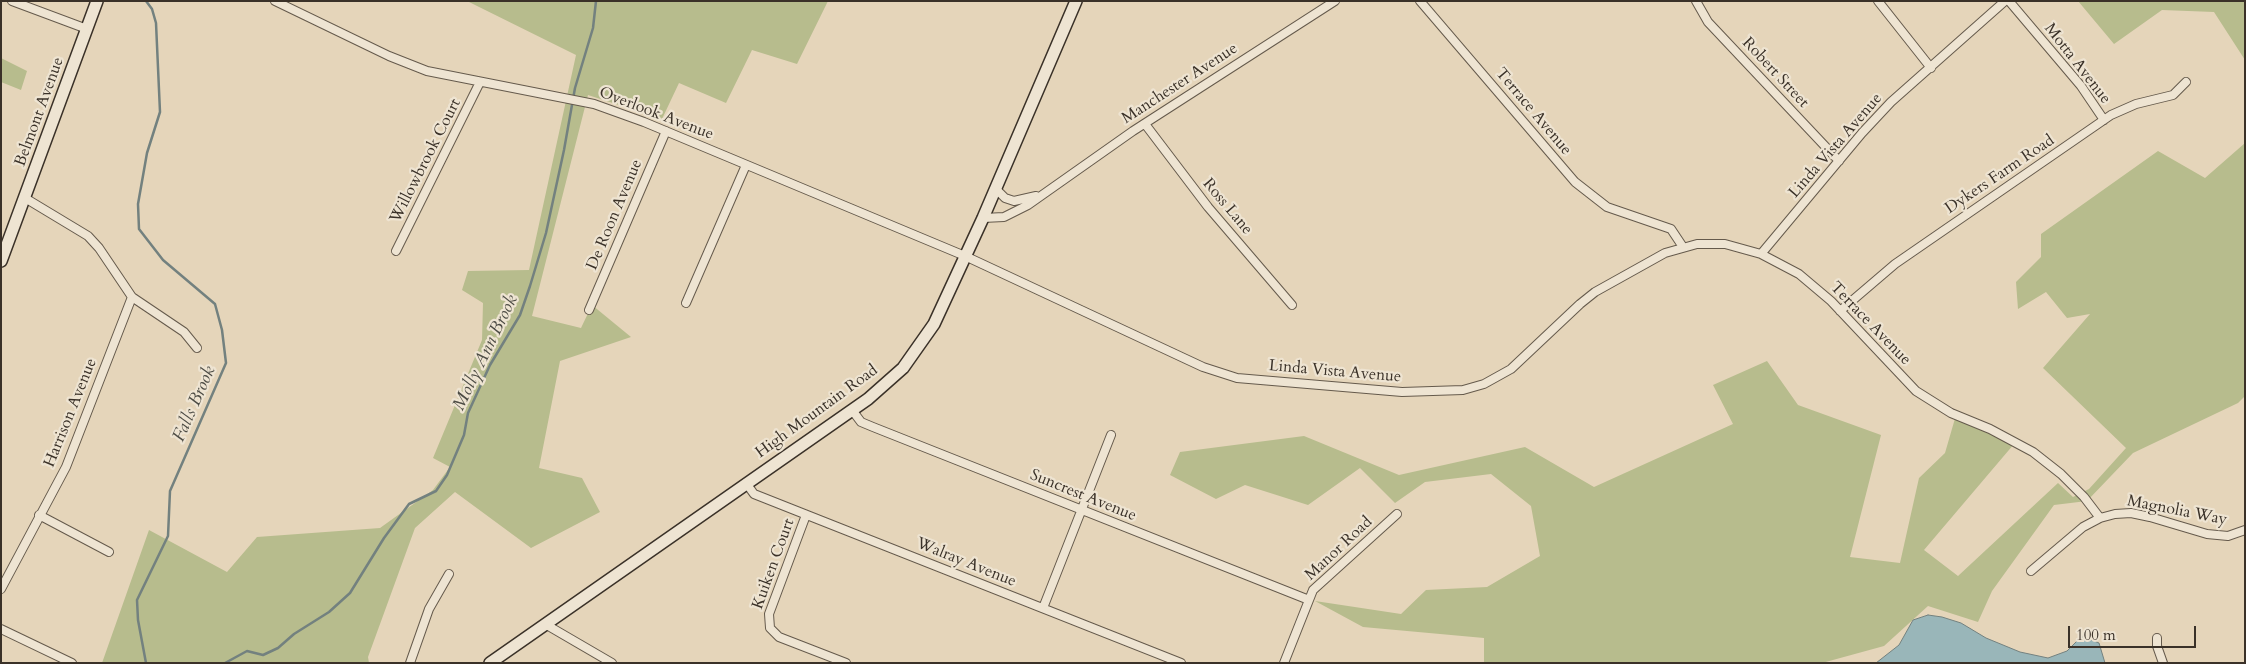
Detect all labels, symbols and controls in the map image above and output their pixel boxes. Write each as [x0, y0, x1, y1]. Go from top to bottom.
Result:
street label: Motta Avenue [2040, 20, 2114, 108]
street label: Robert Street [1738, 34, 1812, 112]
street label: Manchester Avenue [1119, 39, 1241, 129]
street label: Belmont Avenue [11, 55, 69, 169]
street label: Terrace Avenue [1491, 64, 1575, 160]
street label: Overlook Avenue [596, 83, 716, 145]
street label: Linda Vista Avenue [1785, 90, 1887, 202]
street label: Willowbrook Court [386, 96, 466, 226]
street label: Dykers Farm Road [1942, 131, 2058, 219]
street label: De Roon Avenue [583, 157, 647, 273]
street label: Ross Lane [1198, 175, 1256, 239]
street label: Terrace Avenue [1825, 278, 1915, 370]
water label: Molly Ann Brook [449, 292, 523, 414]
street label: Harrison Avenue [40, 356, 102, 470]
street label: Linda Vista Avenue [1268, 357, 1402, 387]
street label: High Mountain Road [752, 361, 882, 463]
water label: Falls Brook [169, 363, 221, 445]
street label: Suncrest Avenue [1027, 466, 1139, 526]
street label: Magnolia Way [2125, 492, 2229, 530]
street label: Manor Road [1301, 513, 1377, 585]
street label: Kuiken Court [749, 516, 799, 612]
street label: Walray Avenue [913, 534, 1019, 592]
scale bar [2071, 616, 2198, 648]
text: 100 m [2076, 625, 2116, 645]

